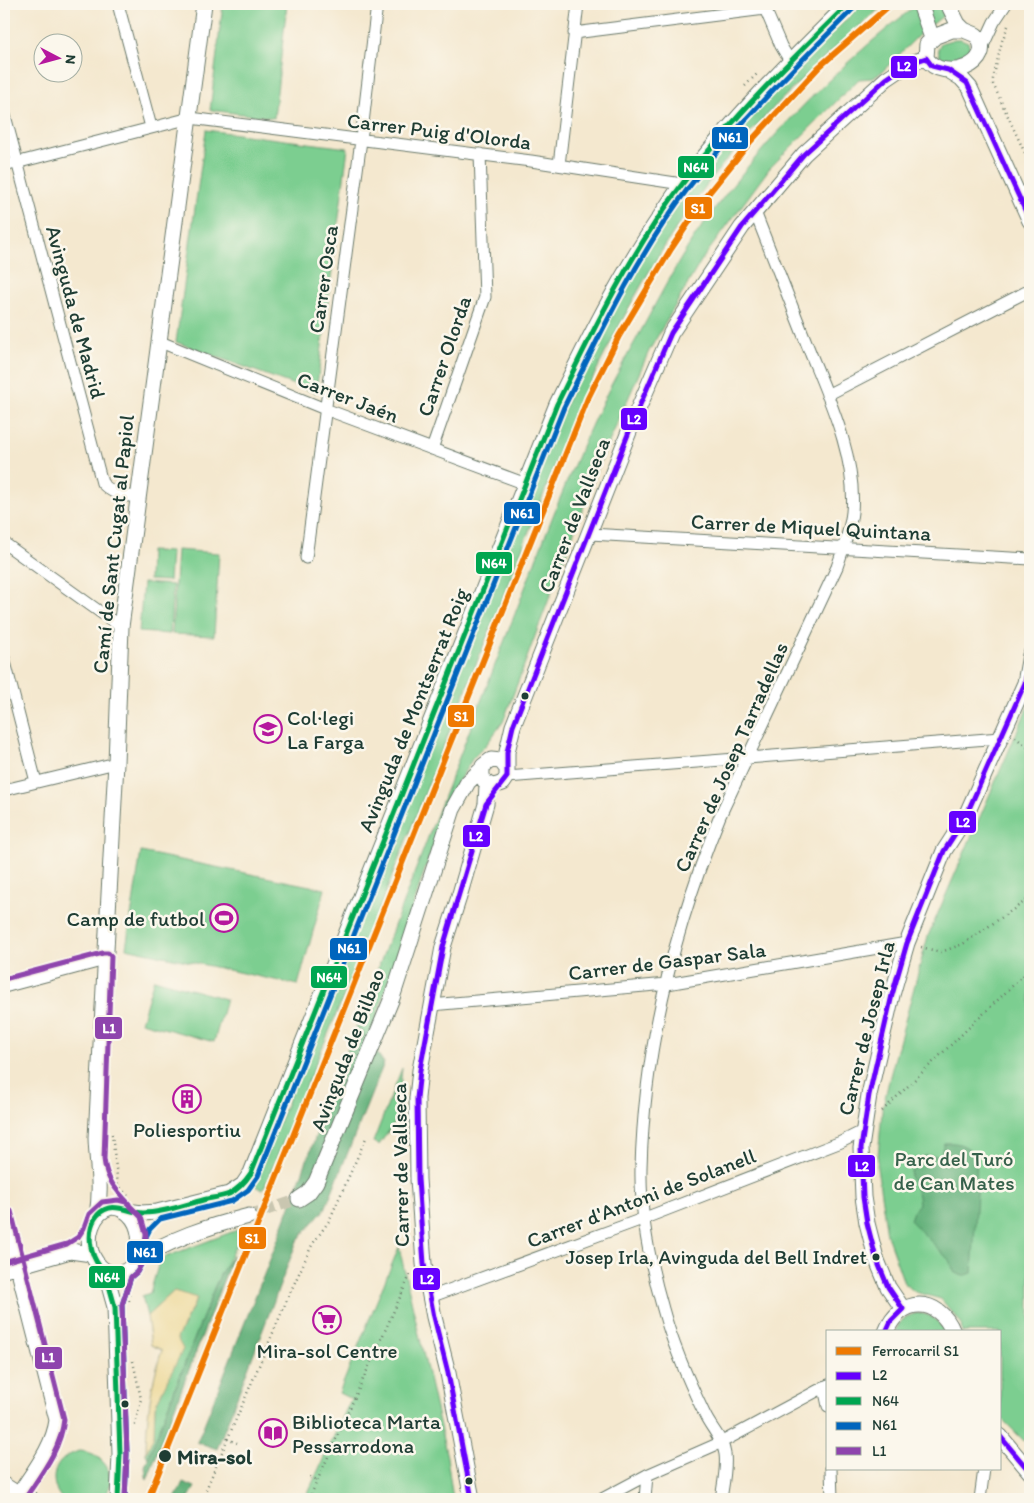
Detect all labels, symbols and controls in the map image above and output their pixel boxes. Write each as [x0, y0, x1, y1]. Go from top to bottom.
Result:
north arrow [32, 32, 82, 82]
text: N [61, 54, 79, 65]
line badge: L2 [890, 55, 918, 79]
text: L2 [897, 58, 912, 75]
street label: Carrer Puig d'Olorda [346, 107, 532, 155]
line badge: N61 [711, 126, 749, 150]
text: N61 [718, 129, 742, 146]
line badge: N64 [677, 155, 715, 179]
text: N64 [683, 159, 709, 176]
line badge: S1 [684, 196, 713, 220]
text: S1 [691, 200, 706, 217]
street label: Avinguda de Madrid [41, 223, 111, 401]
street label: Carrer Osca [303, 223, 343, 335]
street label: Carrer Olorda [412, 292, 476, 420]
street label: Carrer Jaén [294, 366, 402, 428]
line badge: L2 [620, 407, 648, 431]
text: L2 [627, 411, 642, 428]
street label: Camí de Sant Cugat al Papiol [87, 413, 139, 675]
street label: Carrer de Vallseca [533, 434, 615, 596]
line badge: N61 [503, 501, 541, 525]
text: N61 [510, 505, 534, 522]
street label: Carrer de Miquel Quintana [690, 508, 932, 546]
line badge: N64 [475, 551, 513, 575]
text: N64 [481, 555, 507, 572]
street label: Avinguda de Montserrat Roig [353, 584, 474, 836]
street label: Carrer de Josep Tarradellas [669, 638, 793, 876]
unlabelled marker [520, 691, 530, 701]
line badge: S1 [447, 704, 475, 728]
place label: Col·legi La Farga [287, 705, 364, 754]
text: S1 [454, 708, 469, 725]
school or university icon: Col·legi La Farga [253, 714, 283, 744]
line badge: L2 [948, 810, 977, 834]
text: L2 [956, 814, 971, 831]
line badge: L2 [462, 824, 491, 848]
text: L2 [469, 828, 484, 845]
sports icon: Camp de futbol [209, 903, 239, 933]
place label: Camp de futbol [67, 906, 205, 931]
street label: Carrer de Gaspar Sala [567, 936, 767, 986]
line badge: N61 [329, 937, 368, 961]
street label: Carrer de Josep Irla [832, 938, 900, 1118]
text: N61 [337, 940, 361, 957]
street label: Avinguda de Bilbao [304, 965, 390, 1135]
line badge: N64 [310, 965, 348, 989]
text: N64 [316, 969, 342, 986]
line badge: L1 [94, 1016, 123, 1040]
text: L1 [102, 1020, 116, 1037]
street label: Carrer de Vallseca [386, 1083, 414, 1247]
building icon: Poliesportiu [172, 1084, 202, 1114]
place label: Poliesportiu [133, 1117, 241, 1142]
street label: Carrer d'Antoni de Solanell [523, 1143, 759, 1253]
park label: Parc del Turó de Can Mates [893, 1146, 1015, 1195]
line badge: L2 [847, 1154, 876, 1178]
text: L2 [855, 1158, 870, 1175]
line badge: S1 [238, 1226, 267, 1250]
text: S1 [245, 1230, 260, 1247]
line badge: N61 [126, 1240, 164, 1264]
text: N61 [133, 1244, 157, 1261]
place label: Josep Irla, Avinguda del Bell Indret [565, 1245, 867, 1269]
marker: Josep Irla, Avinguda del Bell Indret [871, 1252, 881, 1262]
line badge: N64 [88, 1265, 126, 1289]
line badge: L2 [412, 1267, 441, 1291]
text: N64 [94, 1269, 120, 1286]
text: L2 [420, 1271, 435, 1288]
supermarket icon: Mira-sol Centre [312, 1305, 342, 1335]
legend [826, 1330, 1002, 1470]
place label: Mira-sol Centre [256, 1338, 398, 1363]
text: Ferrocarril S1 [872, 1342, 959, 1360]
line badge: L1 [34, 1346, 63, 1370]
text: L1 [41, 1349, 55, 1366]
text: L2 [872, 1366, 888, 1384]
text: N64 [872, 1392, 899, 1410]
unlabelled marker [120, 1399, 130, 1409]
place label: Biblioteca Marta Pessarrodona [292, 1409, 441, 1458]
text: N61 [872, 1416, 897, 1434]
library icon: Biblioteca Marta Pessarrodona [258, 1418, 288, 1448]
text: L1 [872, 1442, 887, 1460]
place label: Mira-sol [177, 1444, 253, 1469]
marker: Mira-sol [157, 1448, 173, 1464]
unlabelled marker [464, 1476, 474, 1486]

